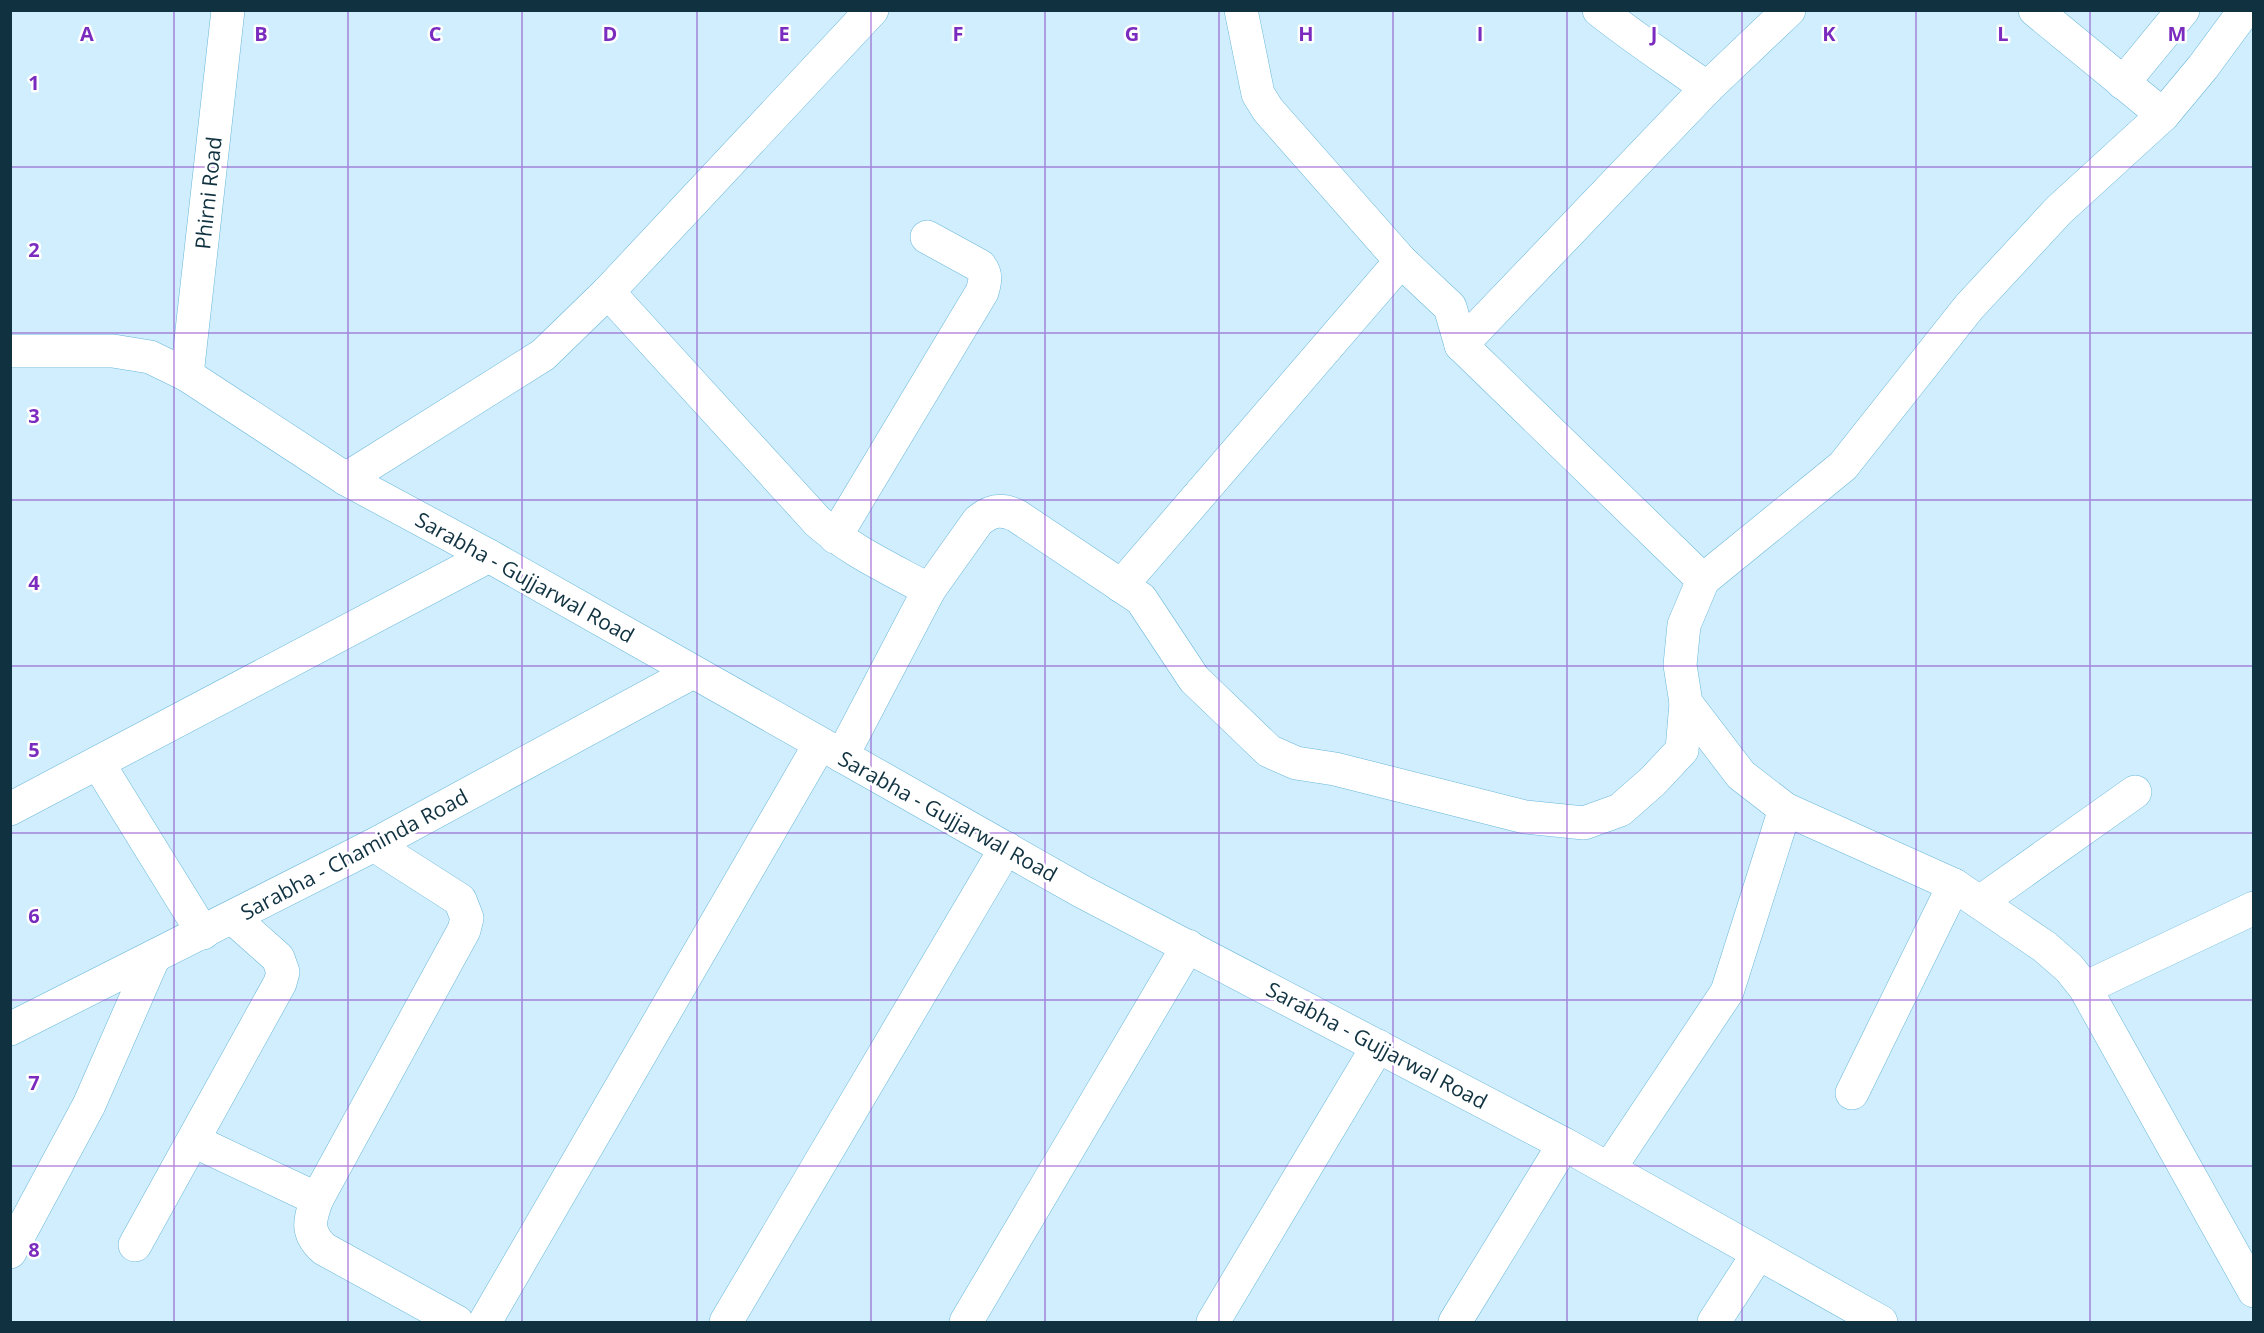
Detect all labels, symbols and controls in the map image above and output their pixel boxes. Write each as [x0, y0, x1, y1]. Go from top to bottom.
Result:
text: A [80, 20, 94, 47]
text: B [254, 20, 268, 47]
text: C [429, 20, 442, 47]
text: D [603, 20, 617, 47]
text: E [778, 20, 790, 47]
text: F [953, 20, 963, 47]
text: G [1125, 20, 1139, 47]
text: H [1298, 20, 1314, 47]
text: I [1477, 20, 1483, 47]
text: J [1649, 20, 1657, 47]
text: K [1822, 20, 1836, 47]
text: L [1997, 20, 2009, 47]
text: M [2168, 20, 2186, 47]
text: 1 [28, 69, 40, 96]
street label: Phirni Road [188, 135, 228, 251]
text: 2 [28, 236, 40, 263]
text: 3 [28, 402, 40, 429]
street label: Sarabha - Gujjarwal Road [410, 505, 640, 649]
text: 4 [28, 569, 40, 596]
text: 5 [28, 736, 40, 763]
street label: Sarabha - Gujjarwal Road [833, 744, 1063, 888]
street label: Sarabha - Chaminda Road [235, 782, 473, 926]
text: 6 [28, 902, 40, 929]
street label: Sarabha - Gujjarwal Road [1262, 975, 1492, 1115]
text: 7 [28, 1069, 40, 1096]
text: 8 [28, 1236, 40, 1263]

